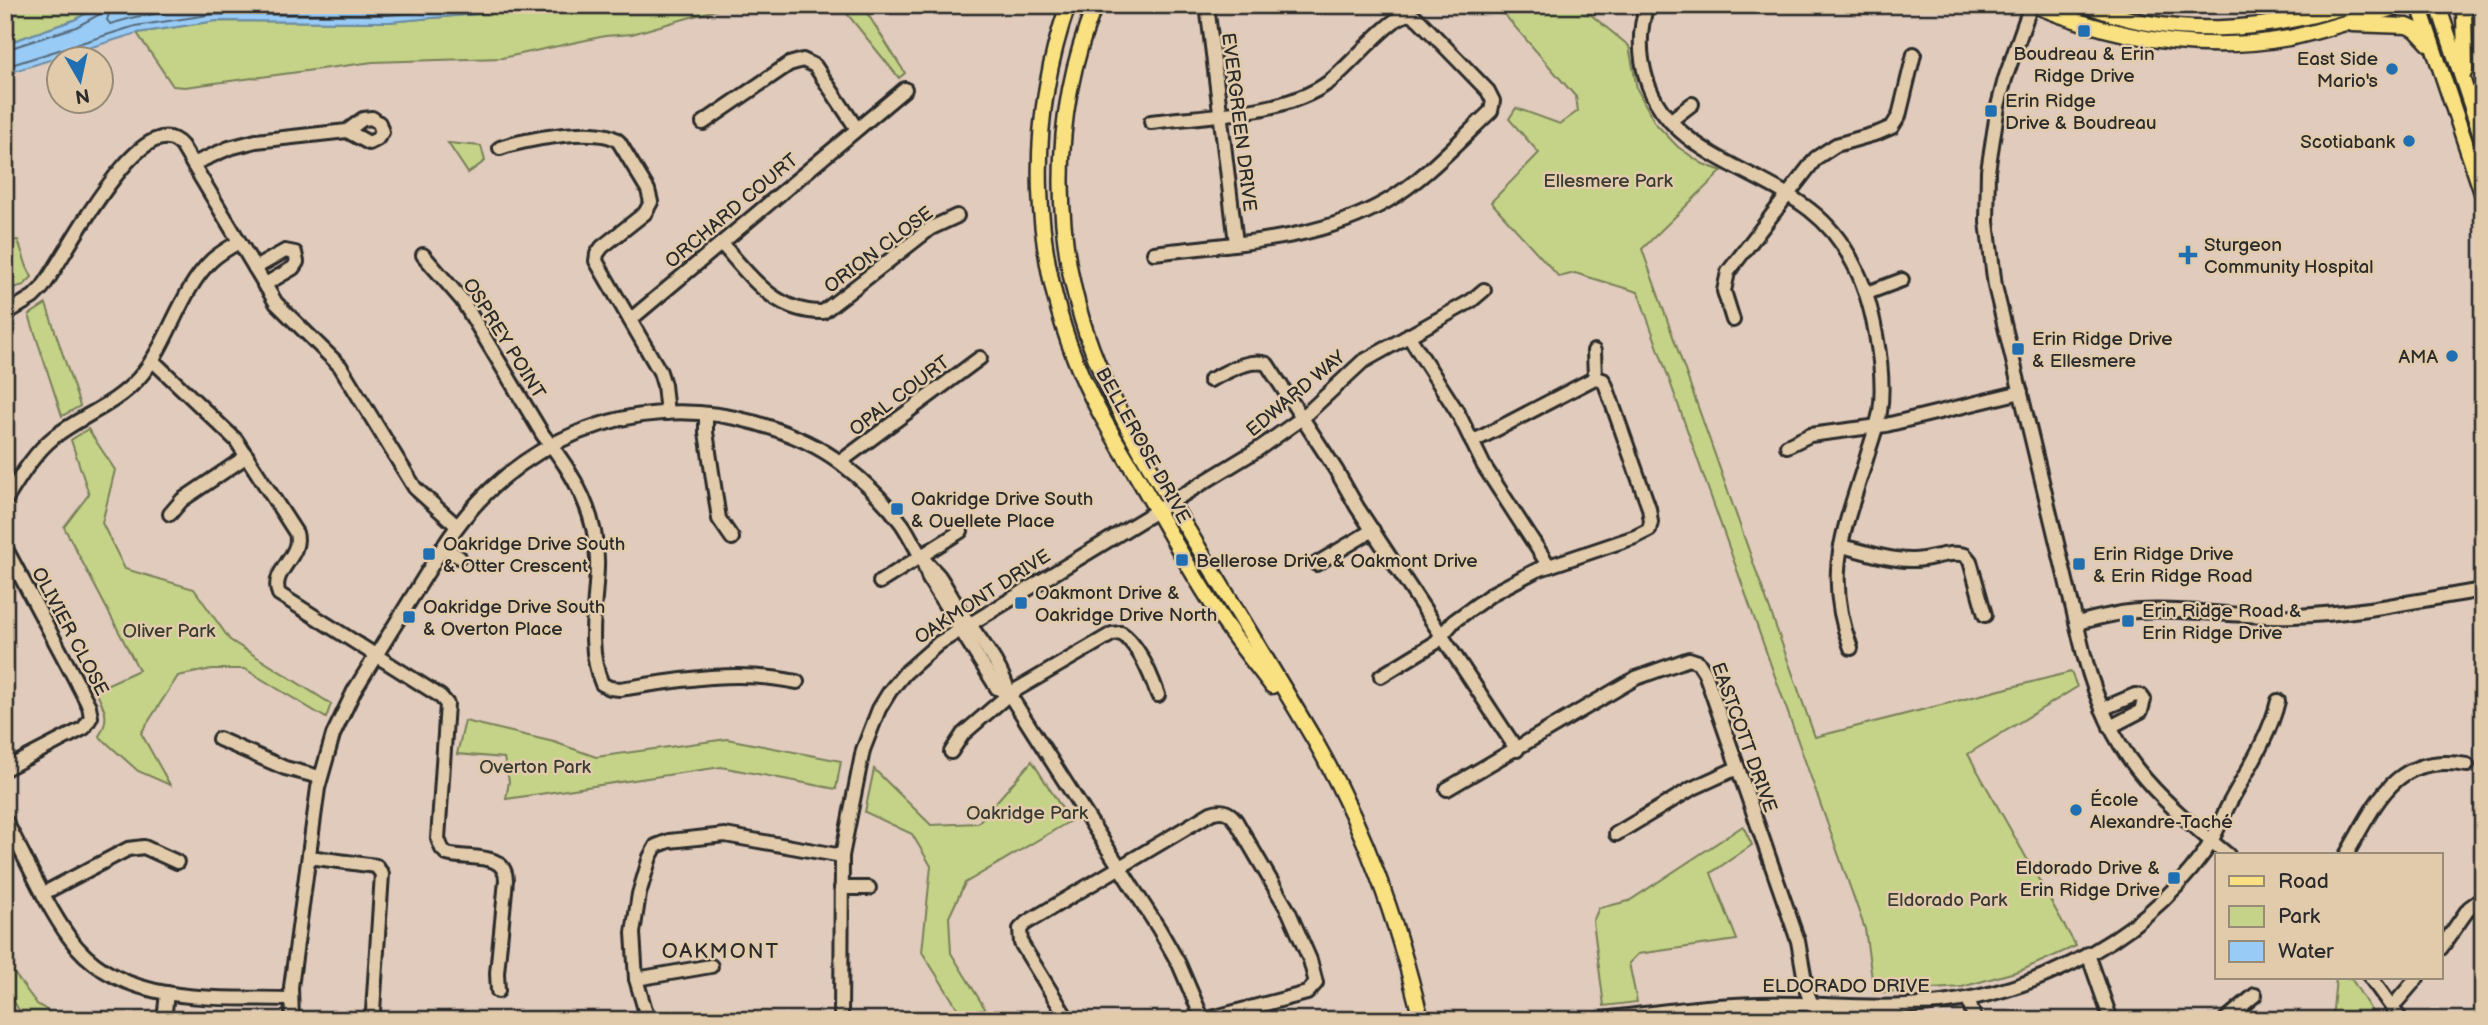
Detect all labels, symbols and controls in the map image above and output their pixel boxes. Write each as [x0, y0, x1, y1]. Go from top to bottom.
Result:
marker: Boudreau & Erin Ridge Drive [2076, 23, 2092, 39]
street label: EVERGREEN DRIVE [1216, 31, 1261, 213]
place label: Boudreau & Erin Ridge Drive [2013, 43, 2155, 88]
north arrow [46, 46, 116, 116]
place label: East Side Mario's [2297, 48, 2378, 93]
marker: East Side Mario's [2384, 61, 2400, 77]
text: N [74, 83, 91, 108]
place label: Erin Ridge Drive & Boudreau [2005, 90, 2157, 135]
marker: Erin Ridge Drive & Boudreau [1983, 103, 1999, 119]
place label: Scotiabank [2300, 131, 2396, 154]
marker: Scotiabank [2401, 133, 2417, 149]
street label: ORCHARD COURT [661, 149, 803, 273]
park label: Ellesmere Park [1543, 170, 1673, 193]
street label: ORION CLOSE [820, 202, 938, 299]
place label: Sturgeon Community Hospital [2204, 234, 2374, 279]
marker: Sturgeon Community Hospital [2178, 245, 2198, 265]
street label: OSPREY POINT [457, 274, 550, 404]
place label: Erin Ridge Drive & Ellesmere [2032, 328, 2173, 373]
marker: Erin Ridge Drive & Ellesmere [2010, 341, 2026, 357]
street label: EDWARD WAY [1242, 346, 1351, 442]
place label: AMA [2398, 346, 2438, 369]
marker: AMA [2444, 348, 2460, 364]
street label: OPAL COURT [845, 351, 955, 441]
street label: BELLEROSE DRIVE [1090, 364, 1195, 528]
place label: Oakridge Drive South & Ouellete Place [911, 488, 1093, 533]
marker: Oakridge Drive South & Ouellete Place [889, 501, 905, 517]
place label: Oakridge Drive South & Otter Crescent [443, 533, 625, 578]
place label: Erin Ridge Drive & Erin Ridge Road [2093, 543, 2253, 588]
street label: OAKMONT DRIVE [911, 545, 1055, 650]
marker: Oakridge Drive South & Otter Crescent [421, 546, 437, 562]
place label: Bellerose Drive & Oakmont Drive [1196, 550, 1478, 573]
marker: Bellerose Drive & Oakmont Drive [1174, 552, 1190, 568]
marker: Erin Ridge Drive & Erin Ridge Road [2071, 556, 2087, 572]
street label: OLIVIER CLOSE [26, 563, 113, 700]
place label: Oakmont Drive & Oakridge Drive North [1035, 582, 1217, 627]
marker: Oakmont Drive & Oakridge Drive North [1013, 595, 1029, 611]
place label: Oakridge Drive South & Overton Place [423, 596, 605, 641]
place label: Erin Ridge Road & Erin Ridge Drive [2142, 600, 2302, 645]
marker: Oakridge Drive South & Overton Place [401, 609, 417, 625]
marker: Erin Ridge Road & Erin Ridge Drive [2120, 613, 2136, 629]
park label: Oliver Park [123, 620, 216, 643]
street label: EASTCOTT DRIVE [1706, 659, 1781, 816]
park label: Overton Park [479, 756, 592, 779]
place label: École Alexandre-Taché [2090, 788, 2233, 834]
park label: Oakridge Park [966, 802, 1089, 825]
marker: École Alexandre-Taché [2068, 802, 2084, 818]
legend [2215, 853, 2442, 979]
place label: Eldorado Drive & Erin Ridge Drive [2015, 857, 2160, 902]
text: Road [2278, 869, 2329, 894]
marker: Eldorado Drive & Erin Ridge Drive [2166, 870, 2182, 886]
park label: Eldorado Park [1887, 889, 2008, 912]
text: Park [2278, 904, 2321, 929]
district label: OAKMONT [662, 939, 780, 964]
text: Water [2278, 939, 2334, 964]
street label: ELDORADO DRIVE [1762, 975, 1930, 998]

